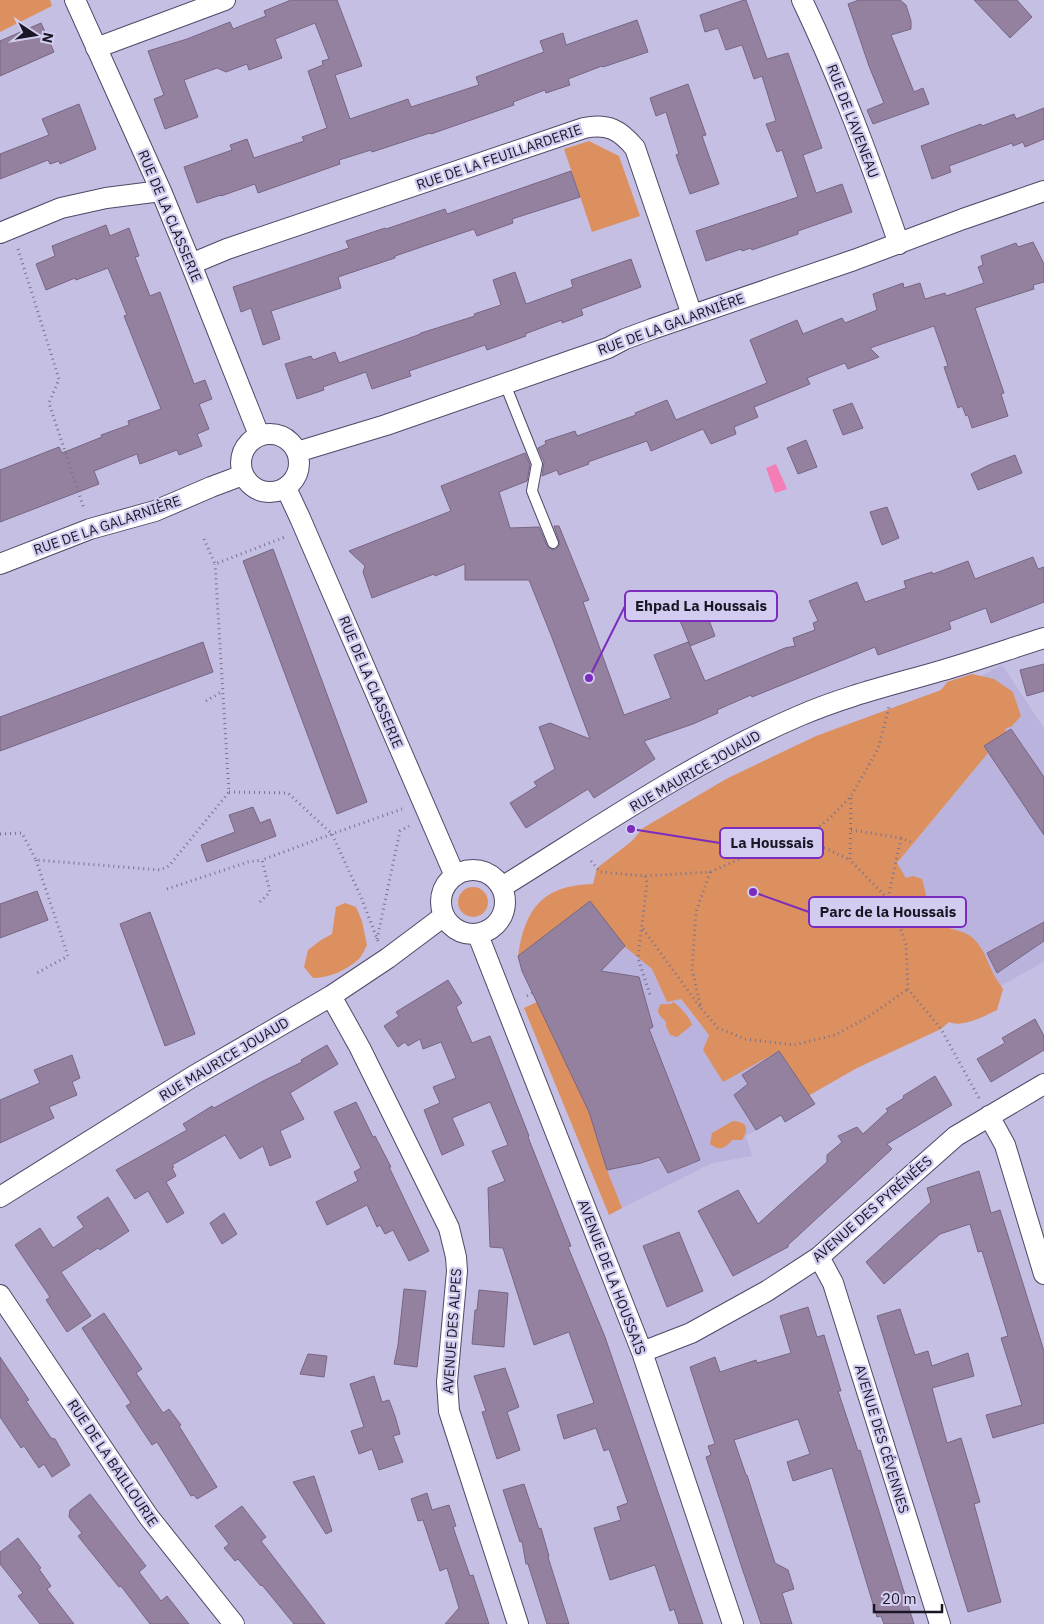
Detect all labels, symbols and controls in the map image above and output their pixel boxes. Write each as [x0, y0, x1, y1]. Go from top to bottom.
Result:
north arrow [10, 10, 60, 60]
text: N [38, 31, 58, 45]
street label: RUE DE L'AVENEAU [823, 61, 883, 181]
street label: RUE DE LA FEUILLARDERIE [414, 120, 584, 194]
street label: RUE DE LA CLASSERIE [134, 147, 206, 285]
street label: RUE DE LA GALARNIÈRE [595, 288, 747, 359]
street label: RUE DE LA GALARNIÈRE [31, 490, 183, 559]
callout: Ehpad La Houssais [625, 591, 777, 621]
text: Ehpad La Houssais [635, 596, 767, 615]
street label: RUE DE LA CLASSERIE [335, 613, 407, 751]
street label: RUE MAURICE JOUAUD [626, 726, 764, 816]
callout: La Houssais [720, 828, 823, 858]
text: La Houssais [730, 833, 814, 852]
callout: Parc de la Houssais [809, 897, 966, 927]
text: Parc de la Houssais [820, 902, 957, 921]
street label: RUE MAURICE JOUAUD [156, 1013, 292, 1105]
street label: AVENUE DES PYRÉNÉES [808, 1151, 936, 1266]
street label: AVENUE DE LA HOUSSAIS [574, 1197, 650, 1357]
street label: AVENUE DES ALPES [439, 1268, 465, 1394]
street label: AVENUE DES CÉVENNES [851, 1362, 914, 1515]
street label: RUE DE LA BAILLOURIE [64, 1396, 162, 1530]
scale bar [874, 1582, 942, 1614]
text: 20 m [882, 1589, 917, 1608]

